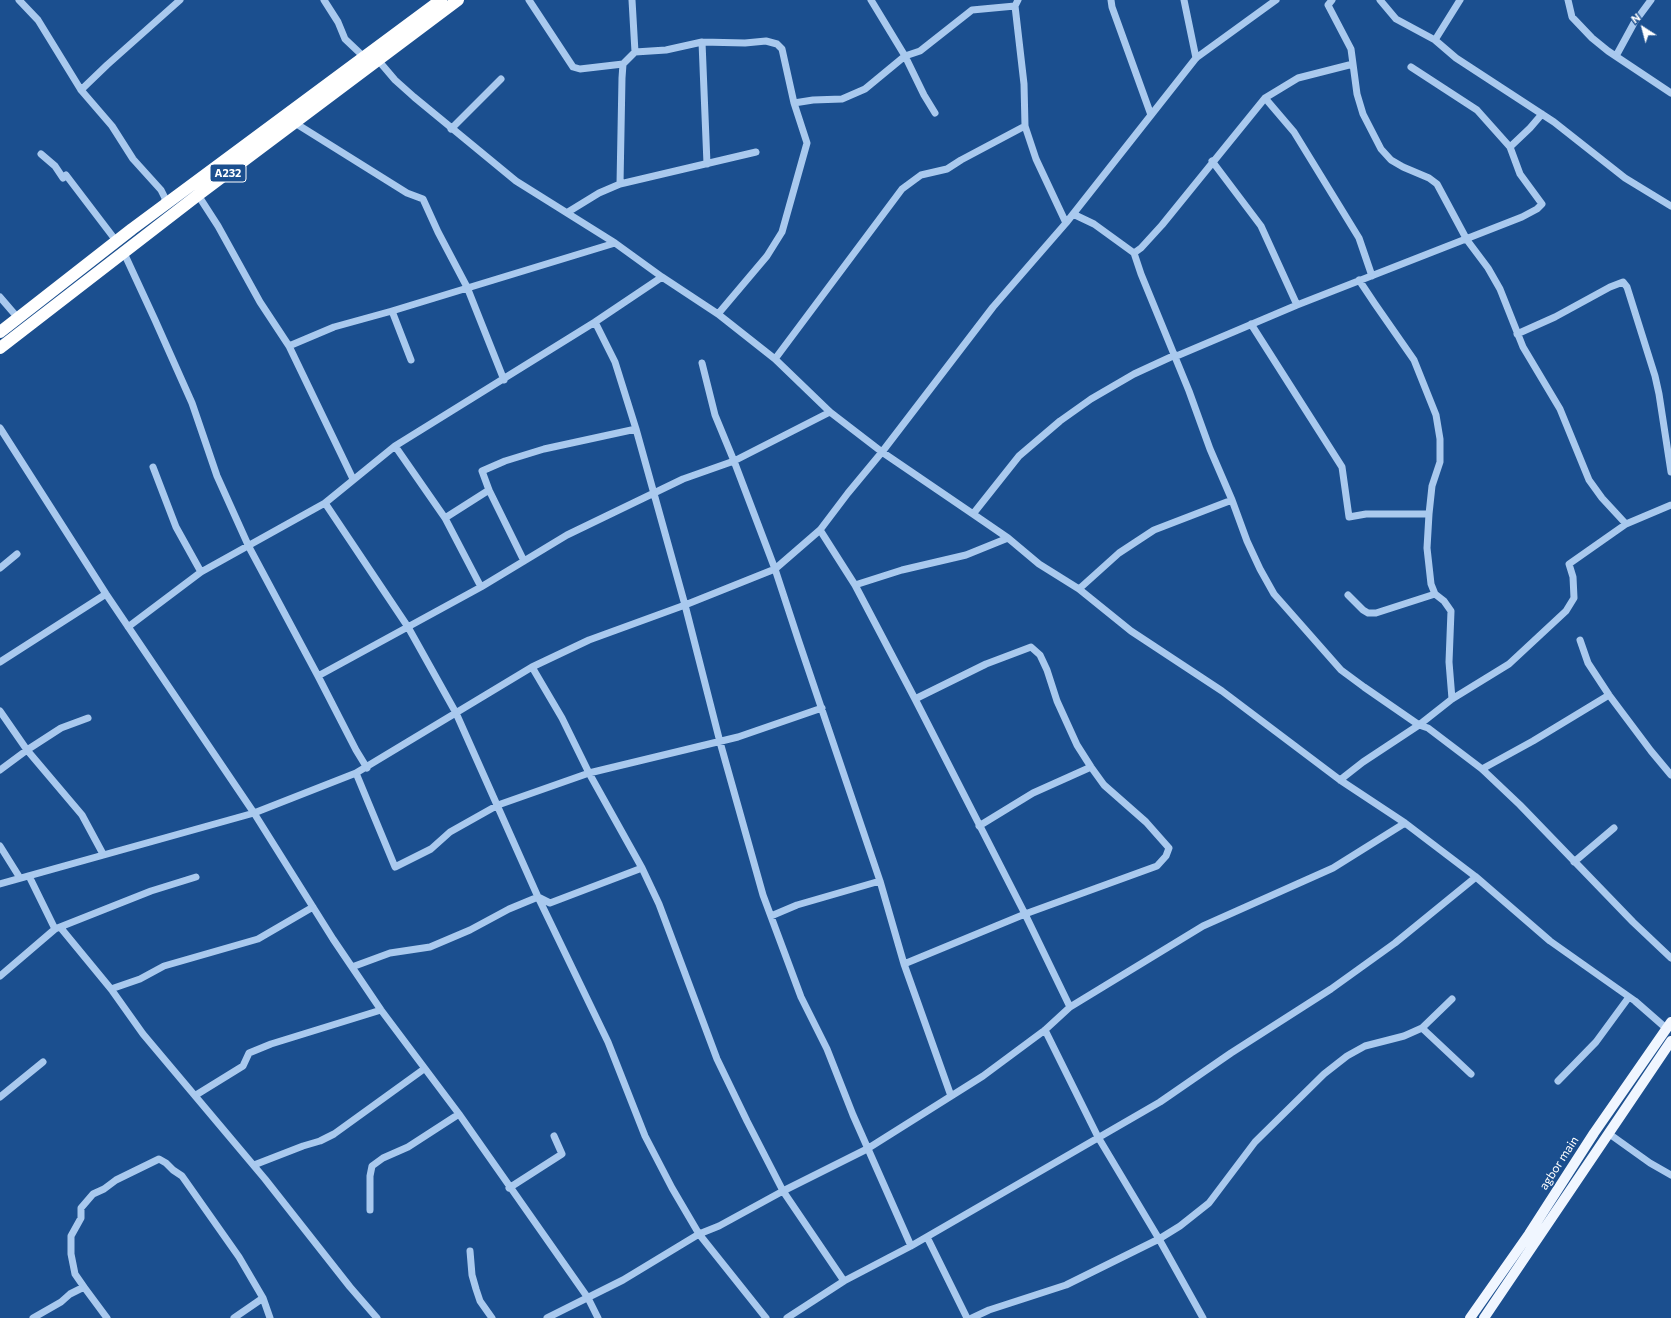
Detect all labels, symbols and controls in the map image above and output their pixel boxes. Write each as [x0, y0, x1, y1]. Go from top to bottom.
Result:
north arrow [1623, 8, 1663, 48]
text: N [1628, 10, 1643, 26]
road number: A232 [210, 164, 246, 182]
street label: agbor main [1536, 1134, 1582, 1192]

